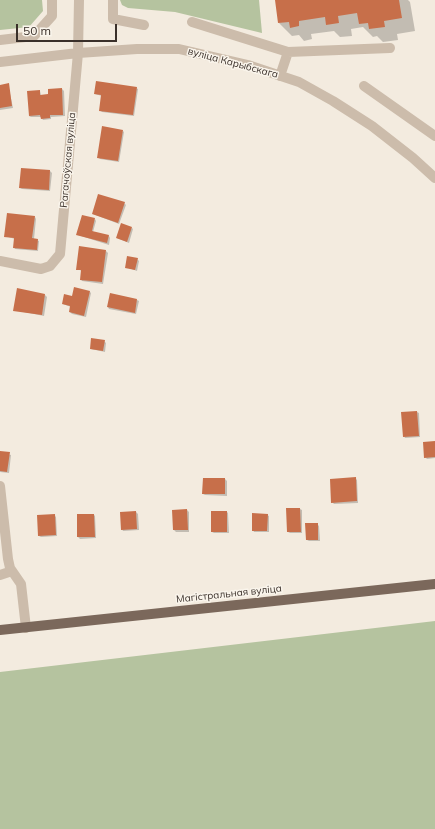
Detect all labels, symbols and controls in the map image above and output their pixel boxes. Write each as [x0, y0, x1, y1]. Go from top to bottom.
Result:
scale bar [18, 16, 119, 42]
text: 50 m [23, 23, 51, 38]
street label: вуліца Карыбскага [187, 45, 279, 81]
street label: Рагачоўская вуліца [58, 112, 78, 208]
street label: Магістральная вуліца [176, 582, 282, 606]

